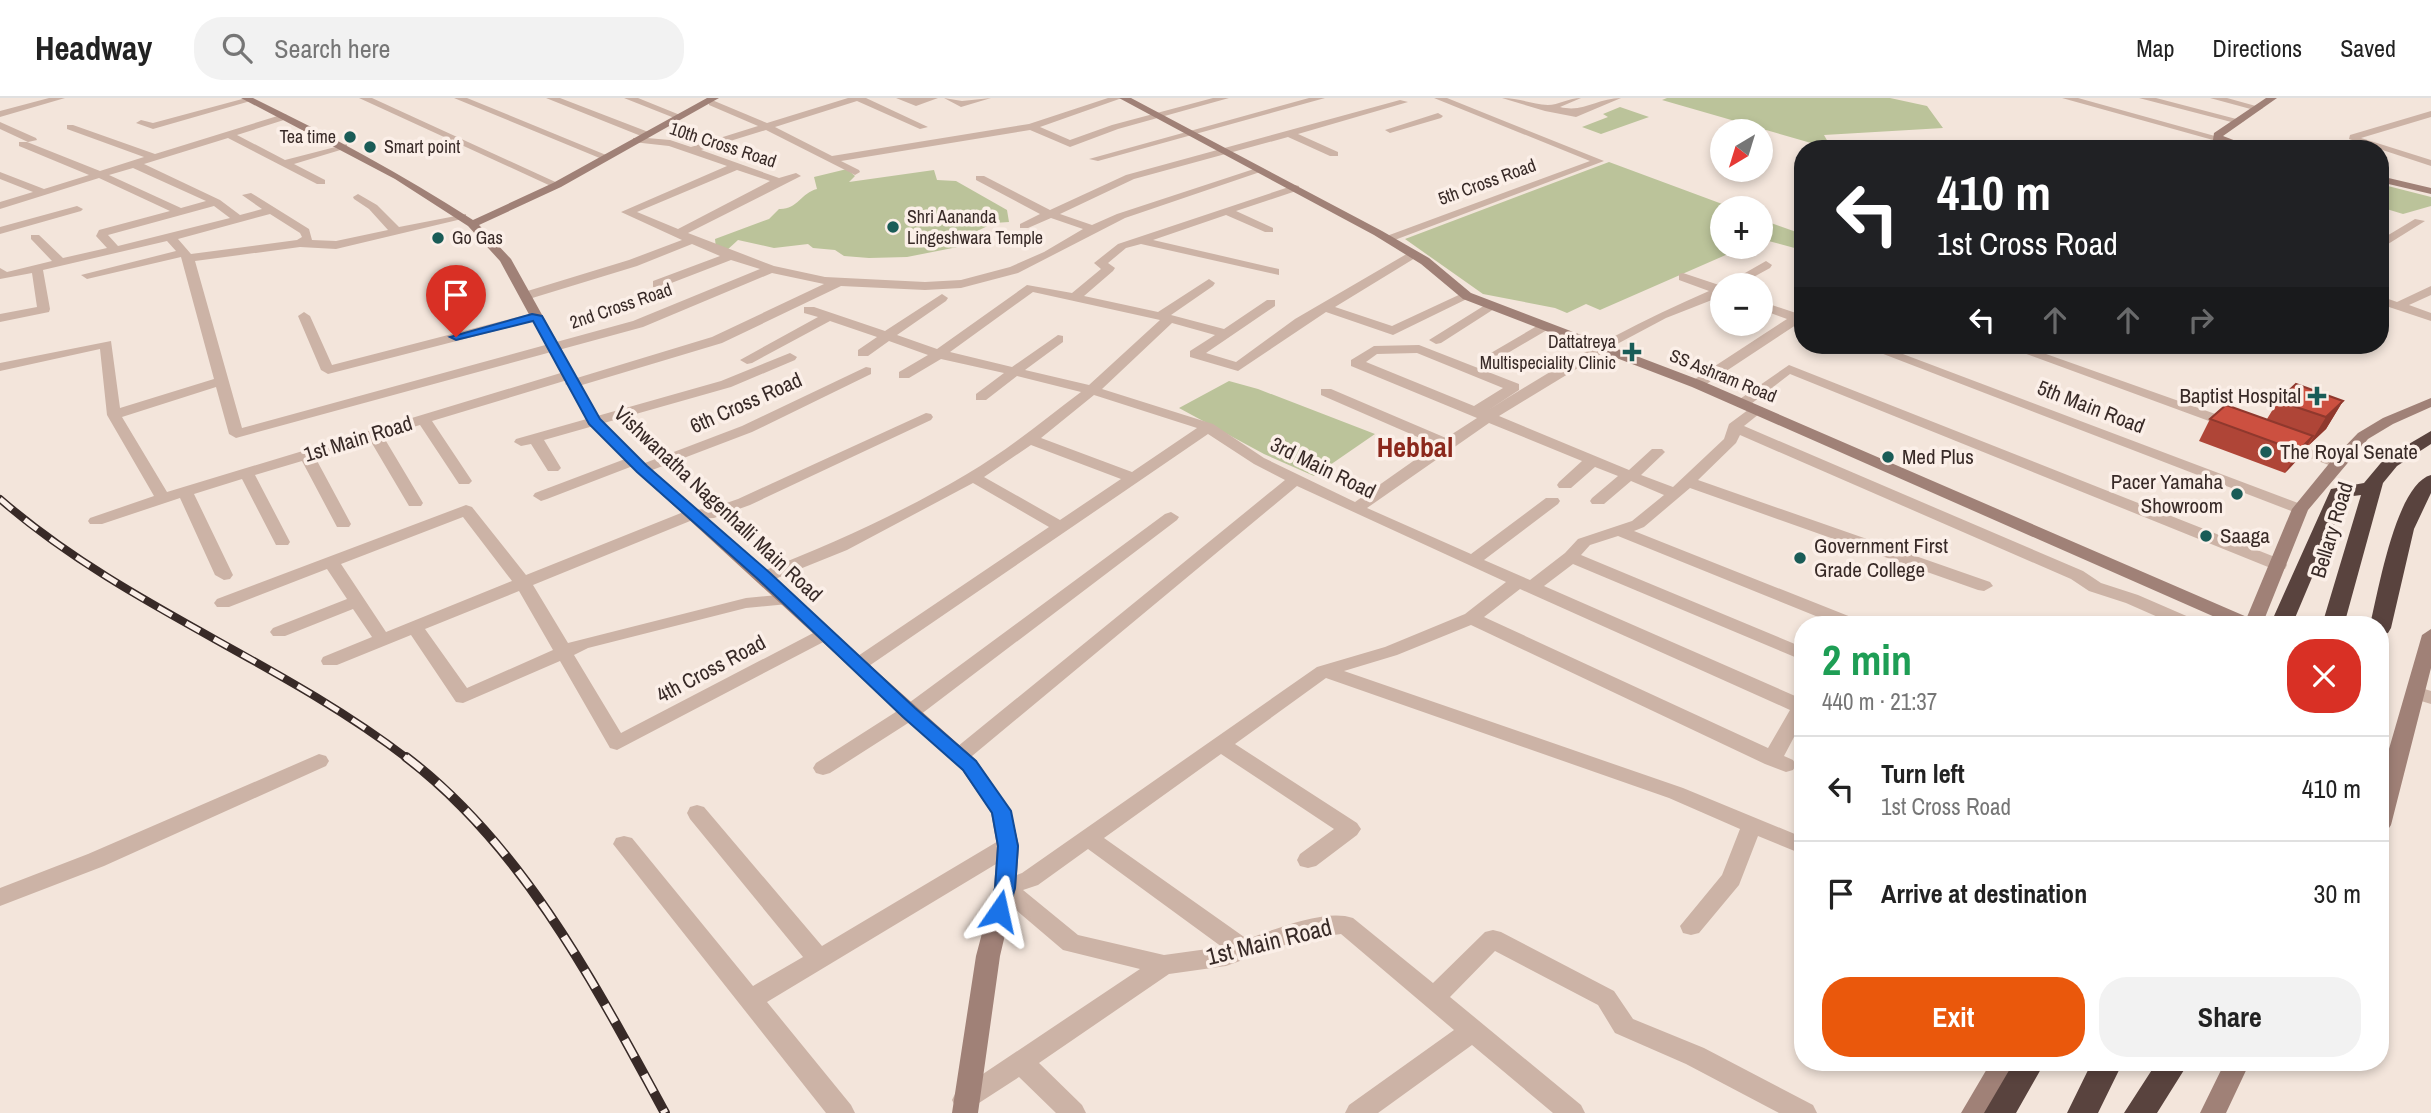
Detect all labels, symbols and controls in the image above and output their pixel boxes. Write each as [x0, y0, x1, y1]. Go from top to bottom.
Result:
search box [194, 17, 684, 80]
text: Headway [35, 26, 152, 70]
icon: search [218, 29, 256, 67]
text: Search here [274, 31, 390, 66]
text: Map [2136, 32, 2174, 64]
text: Directions [2212, 32, 2302, 64]
text: Saved [2340, 32, 2396, 64]
street label: 10th Cross Road [667, 116, 780, 174]
north arrow [1710, 119, 1773, 182]
map controls [1710, 119, 1773, 336]
place label: Tea time [279, 124, 336, 149]
marker: Tea time [342, 129, 358, 145]
place label: Smart point [384, 134, 460, 159]
marker: Smart point [362, 139, 378, 155]
street label: 5th Cross Road [1434, 152, 1539, 211]
text: 410 m [1937, 159, 2051, 225]
icon: left [1822, 168, 1913, 259]
button: + [1710, 196, 1773, 259]
place label: Shri Aananda Lingeshwara Temple [907, 204, 1043, 250]
marker: Shri Aananda Lingeshwara Temple [885, 219, 901, 235]
text: 1st Cross Road [1937, 222, 2118, 265]
place label: Go Gas [452, 225, 503, 250]
marker: Go Gas [430, 230, 446, 246]
pin [426, 265, 486, 337]
button: − [1710, 273, 1773, 336]
icon: arrive [437, 276, 475, 314]
street label: 2nd Cross Road [566, 276, 675, 335]
icon: left [1963, 301, 2001, 339]
icon: ahead [2036, 301, 2074, 339]
icon: ahead [2109, 301, 2147, 339]
icon: right [2182, 301, 2220, 339]
place label: Dattatreya Multispeciality Clinic [1480, 329, 1616, 375]
marker: Dattatreya Multispeciality Clinic [1622, 342, 1642, 362]
street label: SS Ashram Road [1666, 343, 1780, 408]
street label: 6th Cross Road [685, 365, 806, 440]
street label: 5th Main Road [2033, 373, 2149, 440]
place label: Baptist Hospital [2179, 381, 2301, 410]
marker: Baptist Hospital [2307, 386, 2327, 406]
street label: Vishwanatha Nagenhalli Main Road [608, 399, 829, 608]
street label: 1st Main Road [300, 408, 416, 469]
district label: Hebbal [1377, 428, 1453, 466]
street label: 3rd Main Road [1266, 430, 1381, 506]
place label: The Royal Senate [2280, 437, 2418, 466]
place label: Med Plus [1902, 442, 1974, 471]
marker: The Royal Senate [2258, 444, 2274, 460]
marker: Med Plus [1880, 449, 1896, 465]
place label: Pacer Yamaha Showroom [2111, 467, 2223, 520]
street label: Bellary Road [2303, 478, 2360, 581]
marker: Pacer Yamaha Showroom [2229, 486, 2245, 502]
place label: Saaga [2220, 521, 2270, 550]
marker: Saaga [2198, 528, 2214, 544]
place label: Government First Grade College [1814, 531, 1948, 584]
marker: Government First Grade College [1792, 550, 1808, 566]
street label: 4th Cross Road [651, 628, 770, 709]
text: 2 min [1822, 632, 1912, 688]
button: close [2287, 639, 2361, 713]
text: 440 m · 21:37 [1822, 686, 1937, 717]
text: Turn left [1881, 756, 1965, 791]
icon: left [1822, 770, 1860, 808]
text: 410 m [2302, 771, 2361, 806]
text: 1st Cross Road [1881, 791, 2011, 822]
position arrow [962, 874, 1036, 948]
icon: arrive [1822, 875, 1860, 913]
text: Arrive at destination [1881, 876, 2087, 911]
text: 30 m [2314, 876, 2361, 911]
street label: 1st Main Road [1203, 910, 1335, 972]
button: Exit [1822, 977, 2085, 1057]
button: Share [2099, 977, 2361, 1057]

